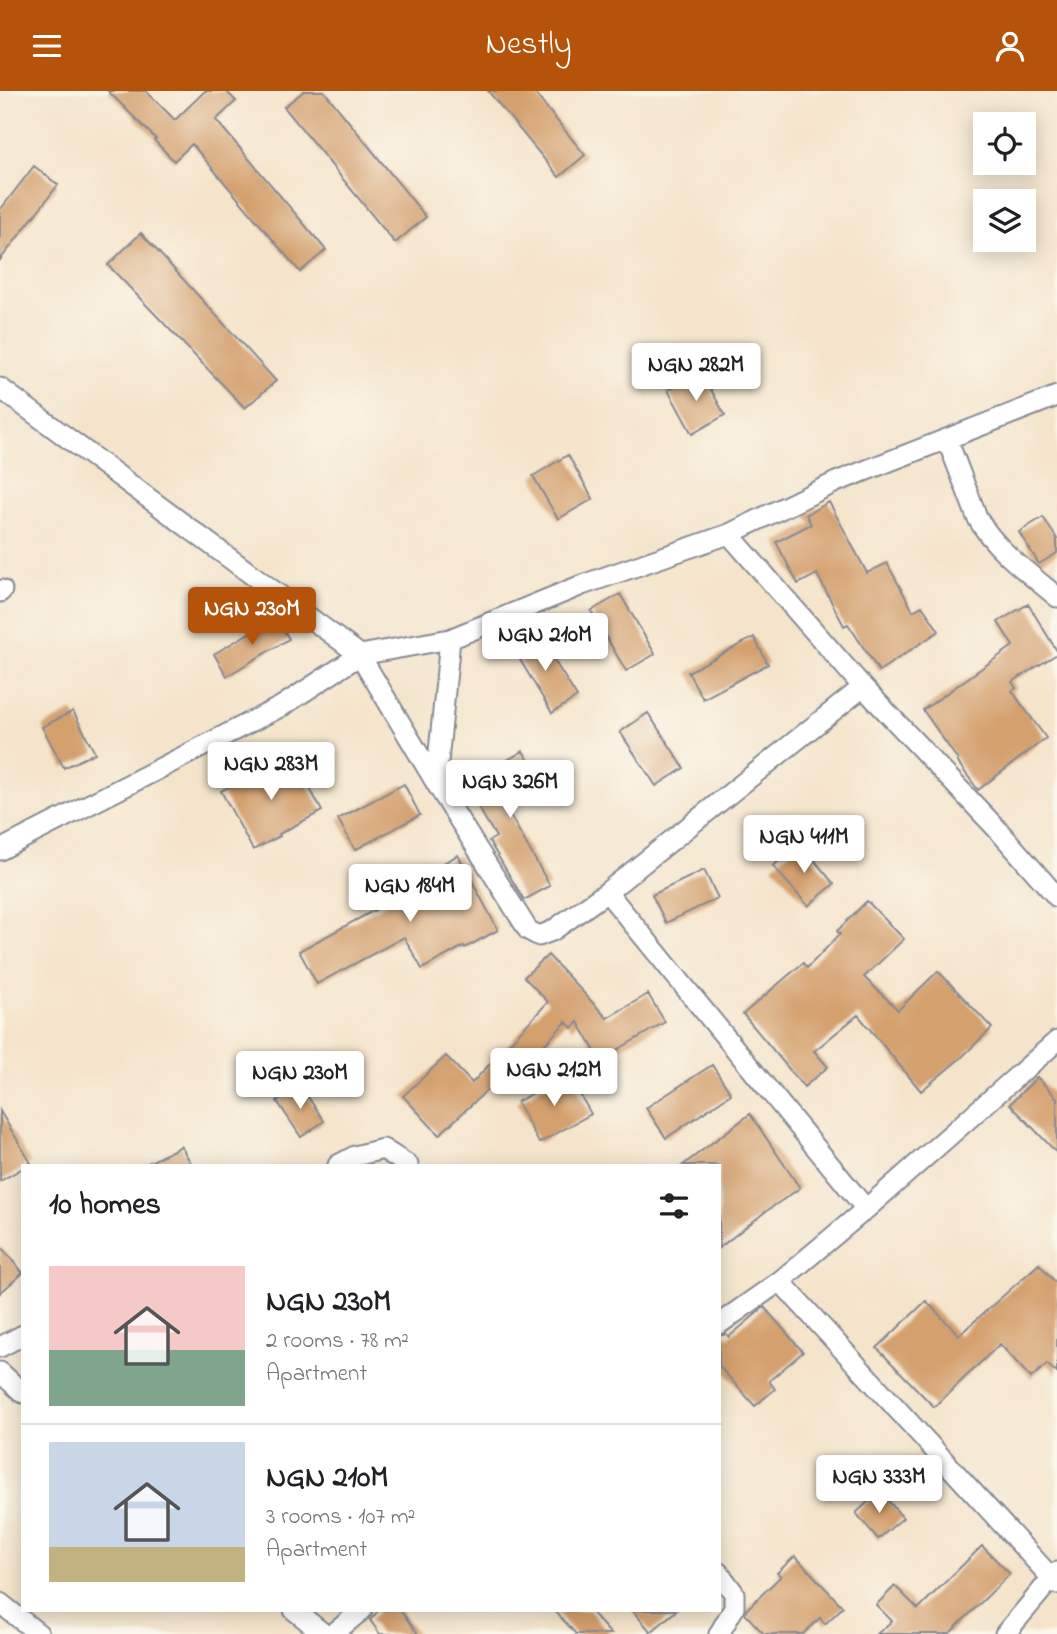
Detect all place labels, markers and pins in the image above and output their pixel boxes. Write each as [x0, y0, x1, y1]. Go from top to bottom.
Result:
pin: NGN 282M [624, 343, 768, 403]
pin: NGN 230M [180, 587, 324, 647]
pin: NGN 210M [473, 613, 617, 673]
pin: NGN 283M [199, 743, 343, 802]
pin: NGN 326M [438, 761, 582, 820]
pin: NGN 411M [732, 815, 876, 875]
pin: NGN 184M [338, 865, 482, 924]
pin: NGN 212M [482, 1049, 626, 1108]
pin: NGN 230M [228, 1051, 372, 1111]
pin: NGN 333M [807, 1455, 951, 1515]

